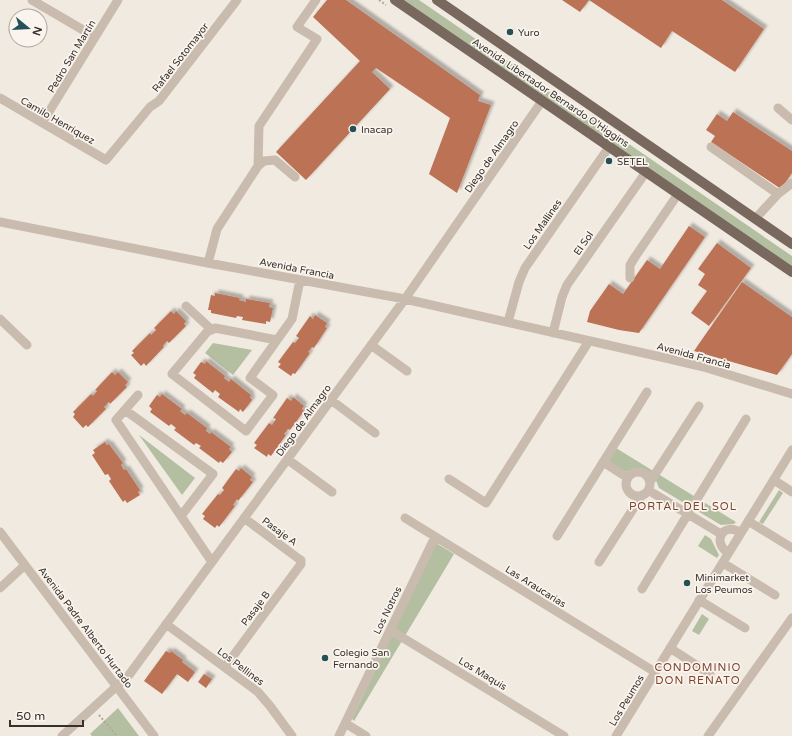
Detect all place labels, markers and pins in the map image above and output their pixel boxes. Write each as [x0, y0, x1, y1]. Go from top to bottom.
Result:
marker: Yuro [505, 27, 515, 37]
place label: Yuro [518, 27, 540, 39]
marker: Inacap [348, 124, 358, 134]
place label: Inacap [361, 124, 393, 136]
marker: SETEL [604, 156, 614, 166]
place label: SETEL [617, 156, 648, 168]
place label: Minimarket Los Peumos [695, 572, 753, 596]
marker: Minimarket Los Peumos [682, 578, 692, 588]
place label: Colegio San Fernando [333, 647, 389, 671]
marker: Colegio San Fernando [320, 653, 330, 663]

